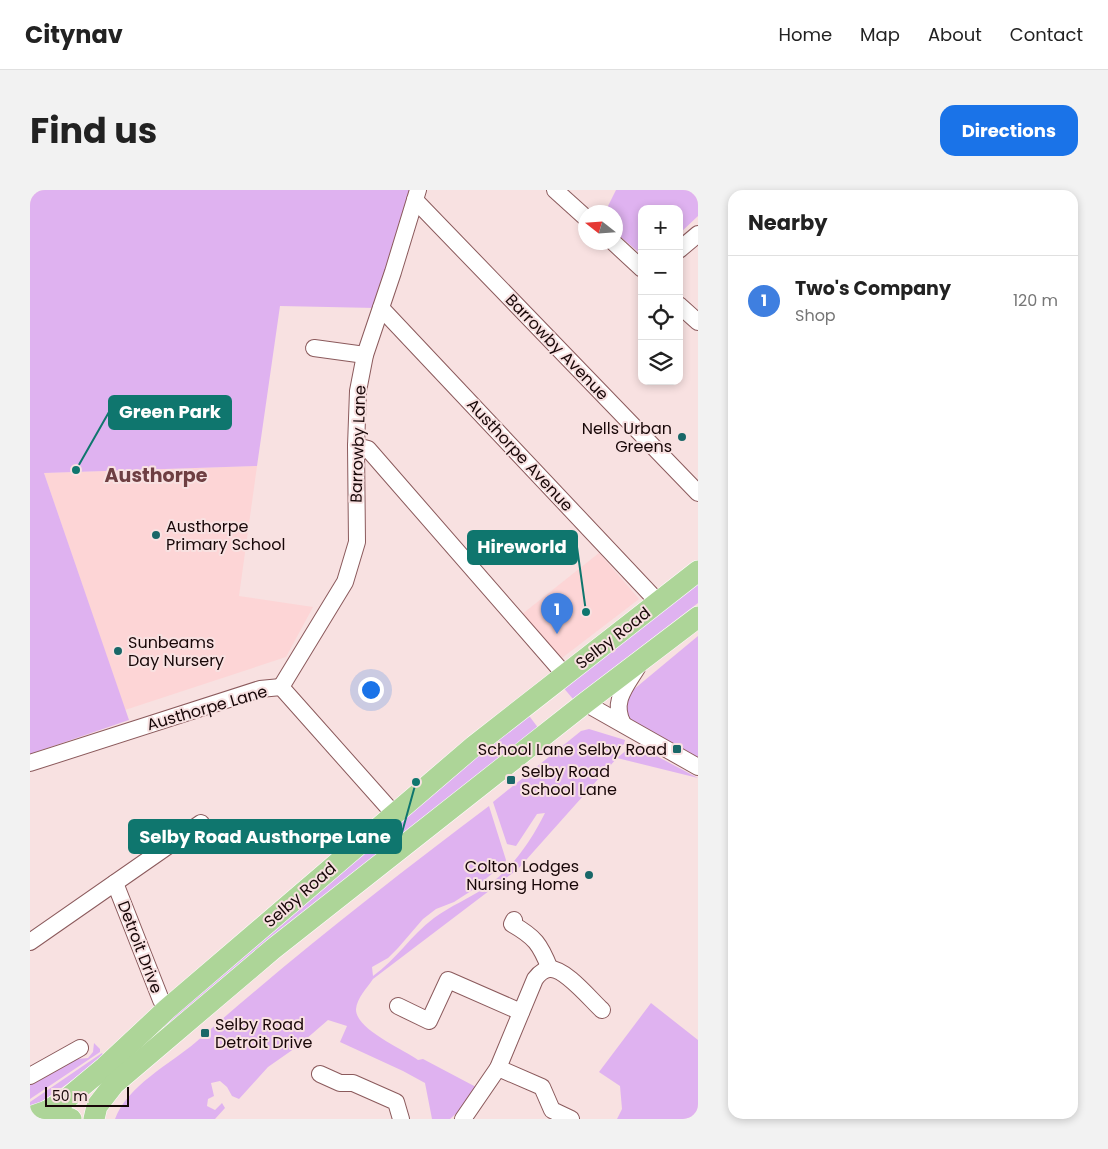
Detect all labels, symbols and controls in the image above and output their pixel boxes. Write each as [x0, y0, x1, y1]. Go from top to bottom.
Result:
text: Citynav [25, 18, 123, 51]
text: Home [778, 22, 832, 47]
text: Map [860, 22, 900, 47]
text: About [928, 22, 982, 47]
text: Contact [1010, 22, 1083, 47]
button: Directions [940, 105, 1078, 156]
text: Find us [30, 106, 157, 155]
north arrow [578, 205, 623, 250]
map controls [638, 205, 683, 385]
button: + [638, 205, 683, 250]
text: Nearby [748, 208, 828, 237]
button: − [638, 250, 683, 295]
text: Two's Company [795, 275, 951, 302]
street label: Barrowby Avenue [500, 289, 614, 405]
text: 1 [761, 289, 767, 312]
text: 120 m [1013, 289, 1058, 312]
button: locate [638, 295, 683, 340]
text: Shop [795, 304, 836, 327]
button: layers [638, 340, 683, 385]
street label: Barrowby Lane [344, 385, 372, 503]
street label: Austhorpe Avenue [462, 393, 578, 517]
callout: Green Park [109, 396, 231, 429]
text: Green Park [119, 399, 222, 424]
place label: Nells Urban Greens [582, 417, 672, 458]
marker: Nells Urban Greens [676, 431, 688, 443]
district label: Austhorpe [105, 462, 208, 489]
place label: Austhorpe Primary School [166, 515, 285, 556]
marker: Austhorpe Primary School [150, 529, 162, 541]
callout: Hireworld [468, 531, 577, 564]
text: Hireworld [477, 534, 567, 559]
pin: 1 [541, 593, 573, 634]
street label: Selby Road [571, 602, 655, 674]
place label: Sunbeams Day Nursery [128, 631, 224, 672]
marker: Sunbeams Day Nursery [112, 645, 124, 657]
your location [358, 677, 384, 703]
street label: Austhorpe Lane [144, 680, 270, 736]
place label: School Lane Selby Road [478, 738, 667, 761]
marker: School Lane Selby Road [671, 743, 683, 755]
place label: Selby Road School Lane [521, 760, 617, 801]
marker: Selby Road School Lane [505, 774, 517, 786]
callout: Selby Road Austhorpe Lane [129, 820, 401, 853]
text: Selby Road Austhorpe Lane [139, 824, 391, 849]
place label: Colton Lodges Nursing Home [465, 855, 579, 896]
street label: Selby Road [259, 857, 341, 933]
marker: Colton Lodges Nursing Home [583, 869, 595, 881]
street label: Detroit Drive [112, 897, 168, 997]
place label: Selby Road Detroit Drive [215, 1013, 312, 1054]
marker: Selby Road Detroit Drive [199, 1027, 211, 1039]
scale bar [45, 1084, 129, 1107]
text: 50 m [52, 1086, 88, 1106]

